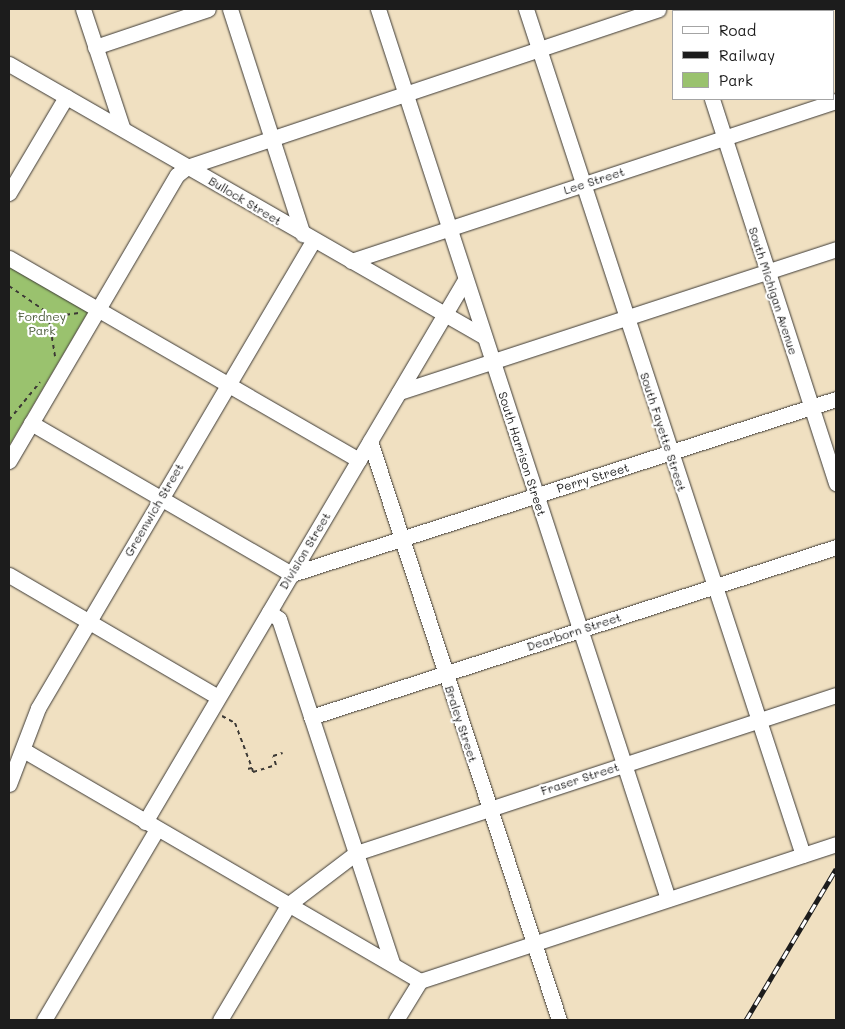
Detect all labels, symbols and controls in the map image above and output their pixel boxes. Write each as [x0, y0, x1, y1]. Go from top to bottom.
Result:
legend [672, 10, 835, 100]
text: Road [719, 20, 756, 40]
text: Railway [719, 45, 775, 65]
text: Park [719, 70, 753, 90]
street label: Lee Street [562, 164, 626, 198]
street label: Bullock Street [206, 174, 284, 228]
street label: South Michigan Avenue [746, 225, 800, 357]
park label: Fordney Park [18, 310, 66, 338]
street label: South Fayette Street [637, 371, 689, 493]
street label: South Harrison Street [495, 390, 549, 518]
street label: Perry Street [555, 460, 631, 496]
street label: Greenwich Street [121, 461, 187, 559]
street label: Division Street [276, 510, 334, 592]
street label: Dearborn Street [525, 610, 623, 654]
street label: Braley Street [442, 684, 480, 764]
street label: Fraser Street [539, 760, 621, 798]

